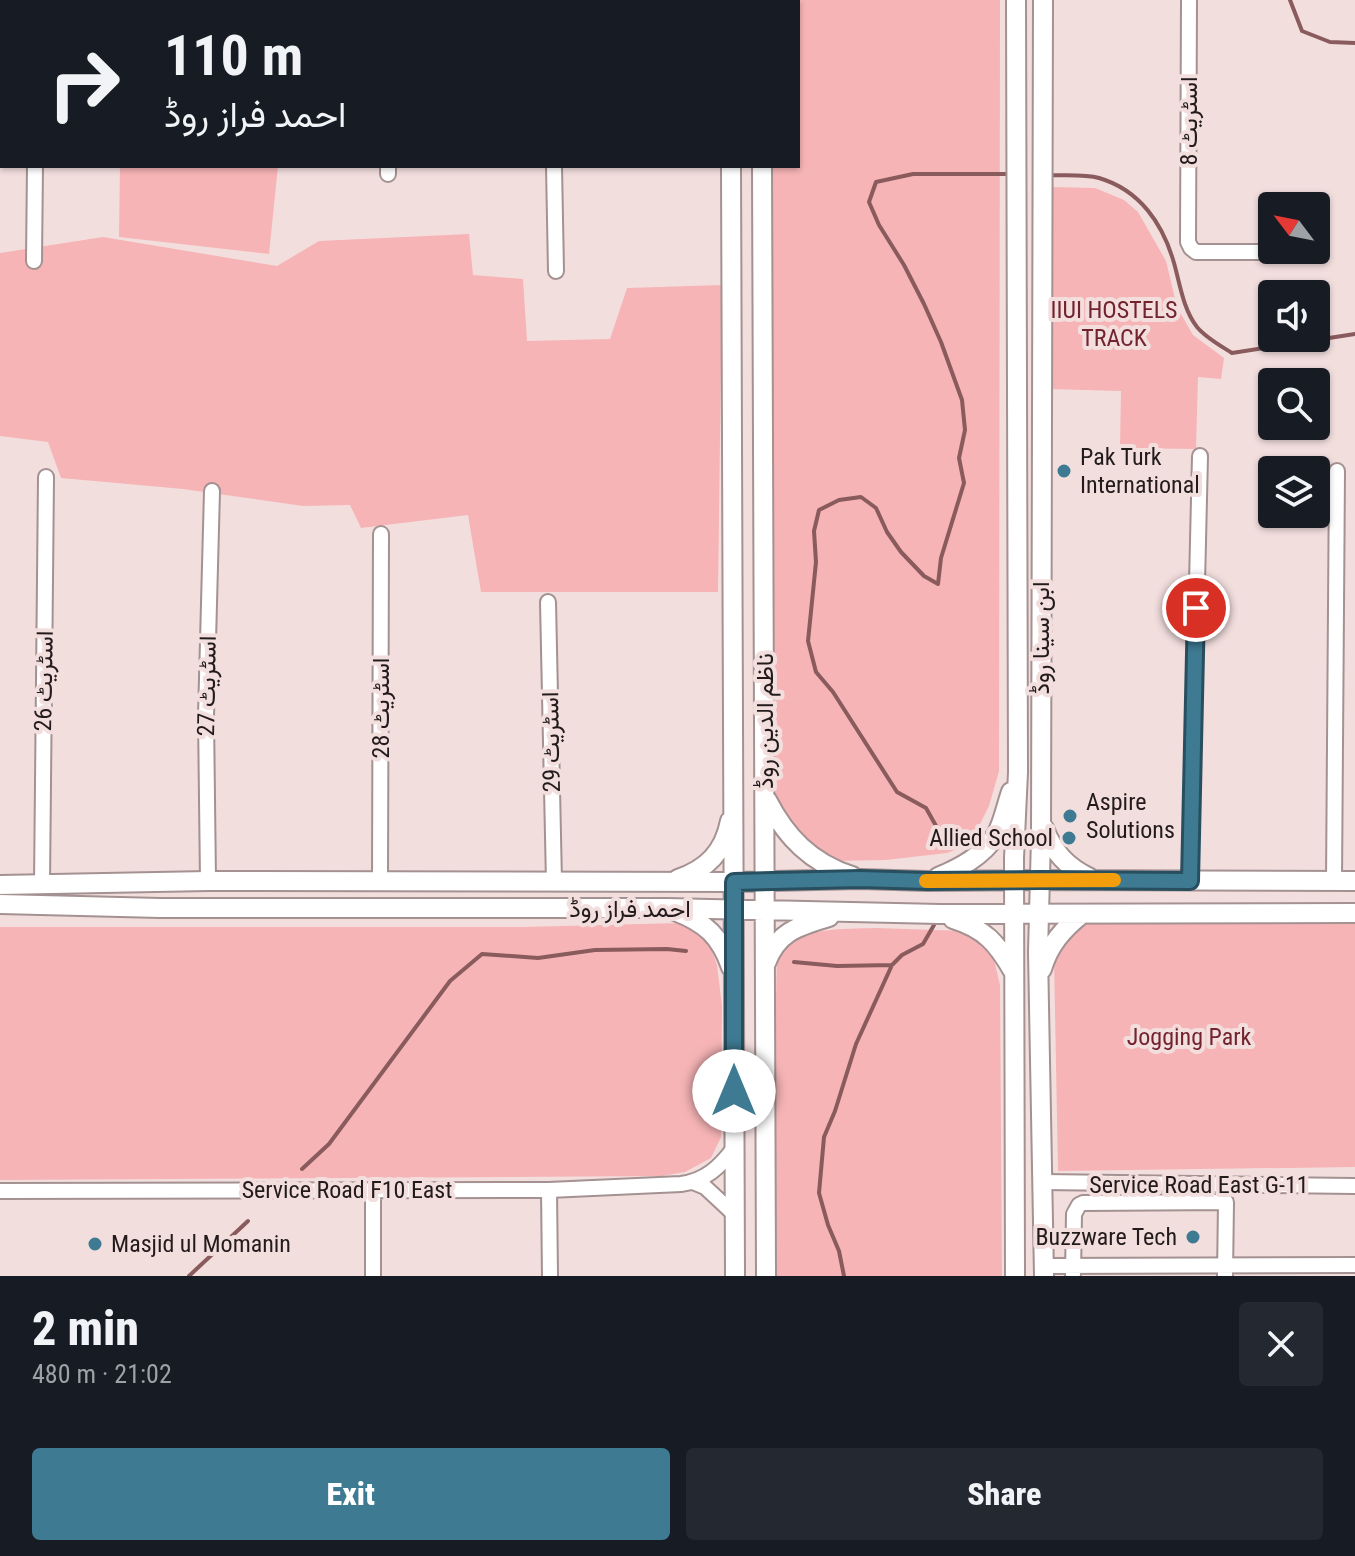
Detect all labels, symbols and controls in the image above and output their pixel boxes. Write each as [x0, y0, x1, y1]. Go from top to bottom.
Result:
text: 110 m [164, 23, 303, 89]
icon: right [32, 32, 136, 136]
street label: اسٹریٹ 8 [1175, 76, 1204, 166]
text: احمد فراز روڈ [164, 94, 346, 136]
north arrow [1258, 192, 1330, 264]
map controls [1258, 192, 1330, 528]
button: sound [1258, 280, 1330, 352]
park label: IIUI HOSTELS TRACK [1050, 296, 1178, 352]
button: search [1258, 368, 1330, 440]
place label: Pak Turk International [1080, 443, 1200, 499]
button: layers [1258, 456, 1330, 528]
marker: Pak Turk International [1055, 462, 1073, 480]
pin [1162, 574, 1230, 642]
street label: ابن سینا روڈ [1027, 582, 1056, 694]
icon: arrive [1174, 586, 1218, 630]
street label: اسٹریٹ 26 [29, 630, 60, 732]
street label: اسٹریٹ 27 [192, 635, 223, 737]
street label: ناظم الدین روڈ [751, 653, 781, 789]
street label: اسٹریٹ 28 [367, 658, 396, 758]
street label: اسٹریٹ 29 [536, 691, 567, 793]
place label: Aspire Solutions [1086, 788, 1175, 844]
marker: Aspire Solutions [1061, 807, 1079, 825]
place label: Allied School [929, 824, 1053, 852]
marker: Allied School [1060, 829, 1078, 847]
street label: احمد فراز روڈ [569, 895, 691, 924]
park label: Jogging Park [1127, 1023, 1251, 1051]
position arrow [692, 1049, 776, 1133]
street label: Service Road East G-11 [1089, 1171, 1309, 1199]
street label: Service Road F10 East [242, 1176, 452, 1204]
place label: Buzzware Tech [1035, 1223, 1177, 1251]
marker: Buzzware Tech [1184, 1228, 1202, 1246]
place label: Masjid ul Momanin [111, 1230, 291, 1258]
marker: Masjid ul Momanin [86, 1235, 104, 1253]
text: 2 min [32, 1300, 139, 1357]
button: close [1239, 1302, 1323, 1386]
text: 480 m · 21:02 [32, 1359, 172, 1389]
button: Exit [32, 1448, 670, 1540]
button: Share [686, 1448, 1323, 1540]

